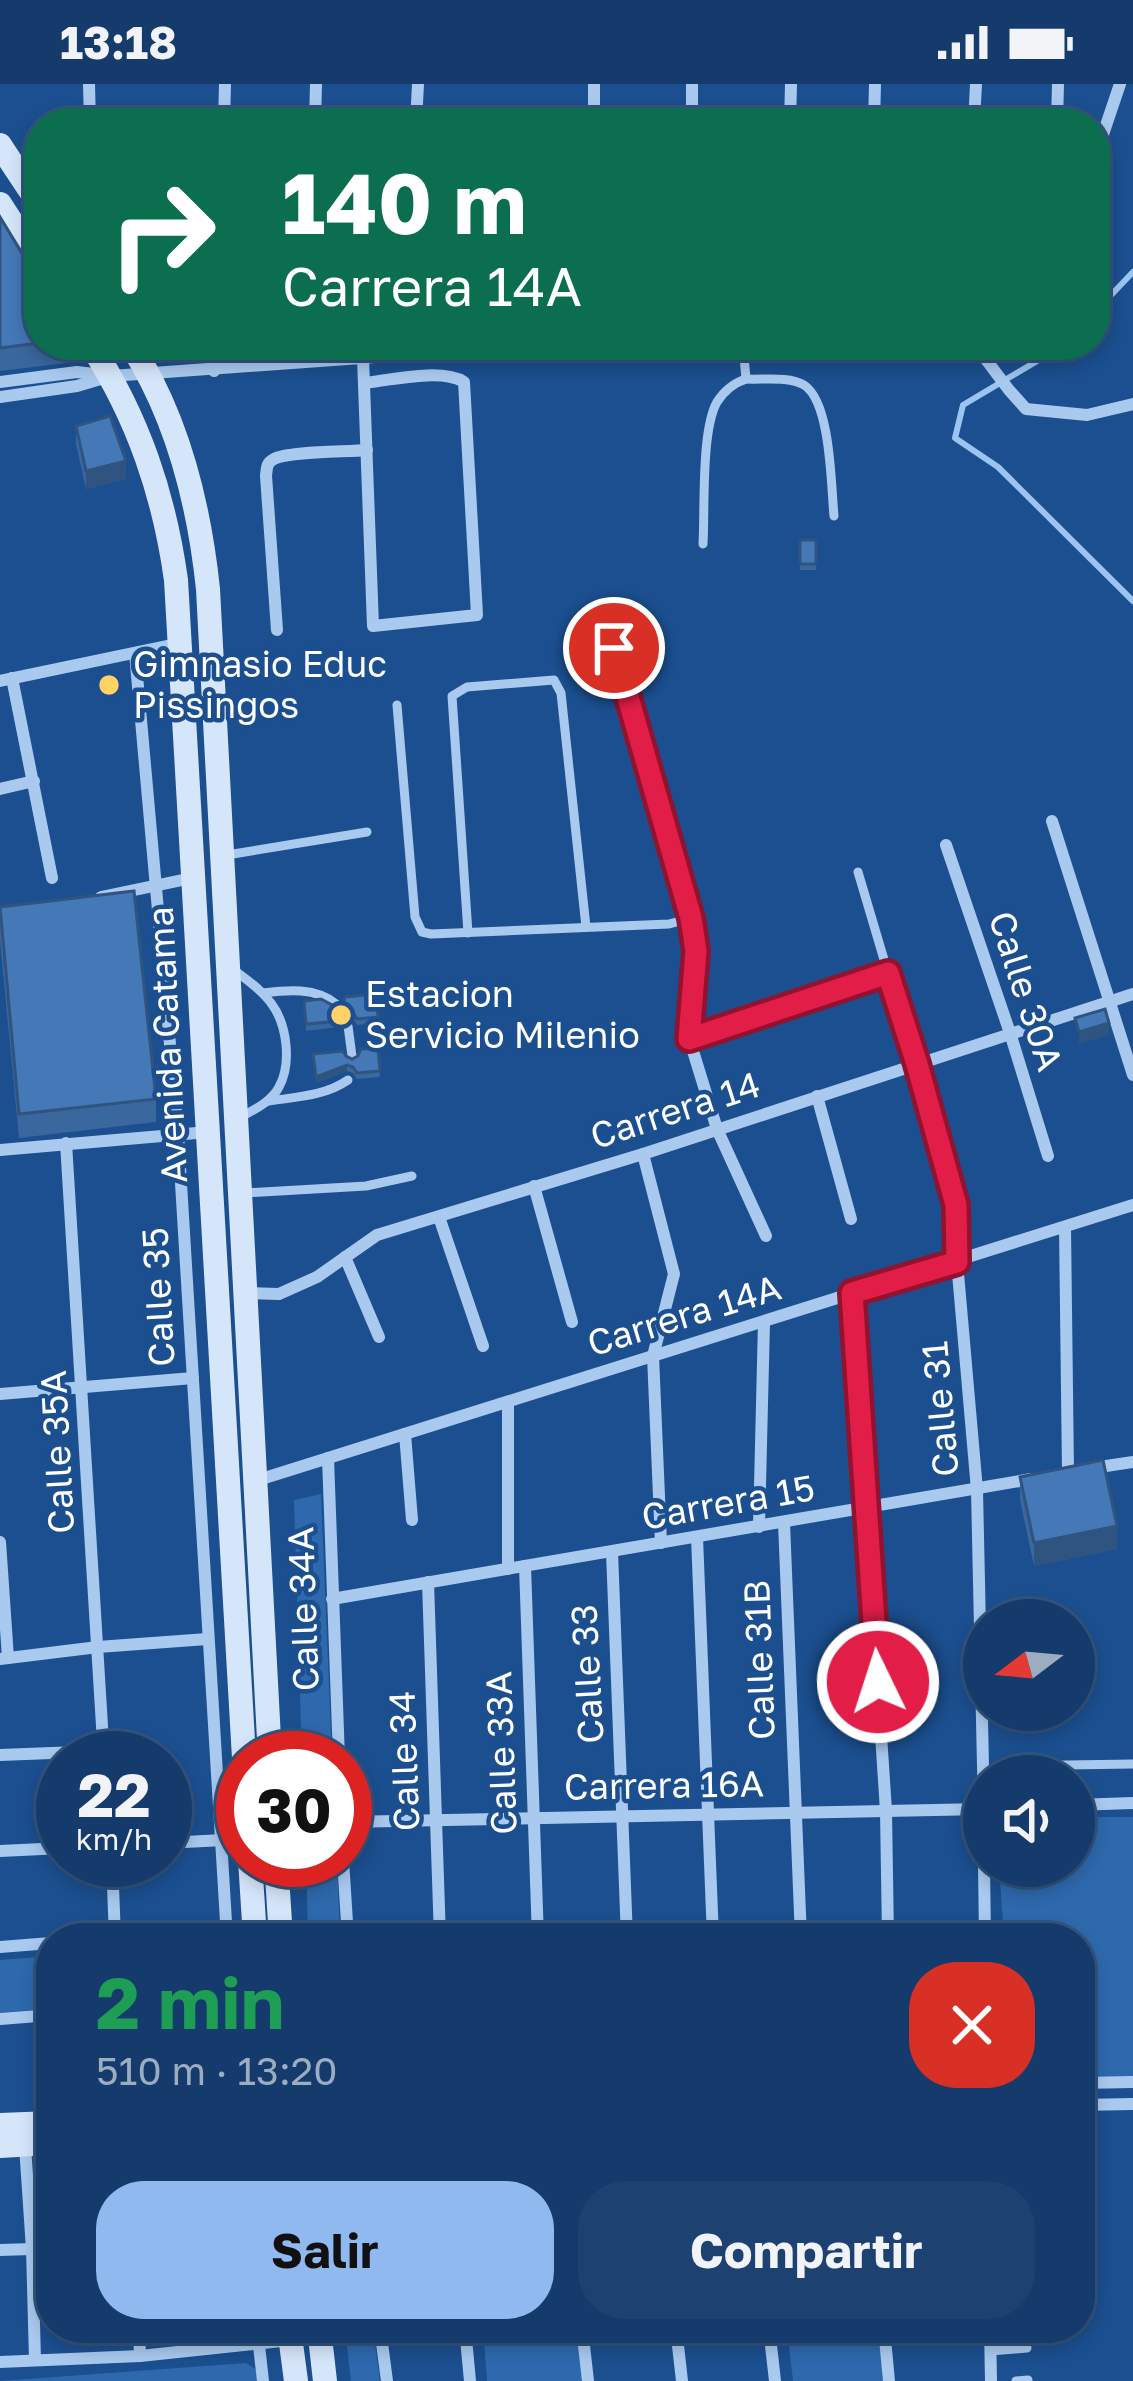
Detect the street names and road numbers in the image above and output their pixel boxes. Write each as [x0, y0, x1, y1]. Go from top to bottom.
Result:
street label: Avenida Catama [138, 906, 195, 1184]
street label: Calle 30A [981, 906, 1072, 1076]
street label: Carrera 14 [585, 1062, 765, 1157]
street label: Calle 35 [132, 1226, 183, 1368]
street label: Carrera 14A [582, 1265, 786, 1364]
street label: Calle 31 [912, 1339, 967, 1479]
street label: Calle 35A [31, 1369, 82, 1535]
street label: Carrera 15 [638, 1465, 818, 1538]
street label: Calle 34A [278, 1526, 327, 1692]
street label: Calle 31B [734, 1579, 783, 1741]
street label: Calle 33 [561, 1603, 612, 1745]
street label: Calle 33A [476, 1671, 525, 1836]
street label: Calle 34 [380, 1690, 427, 1832]
street label: Carrera 16A [564, 1761, 764, 1808]

